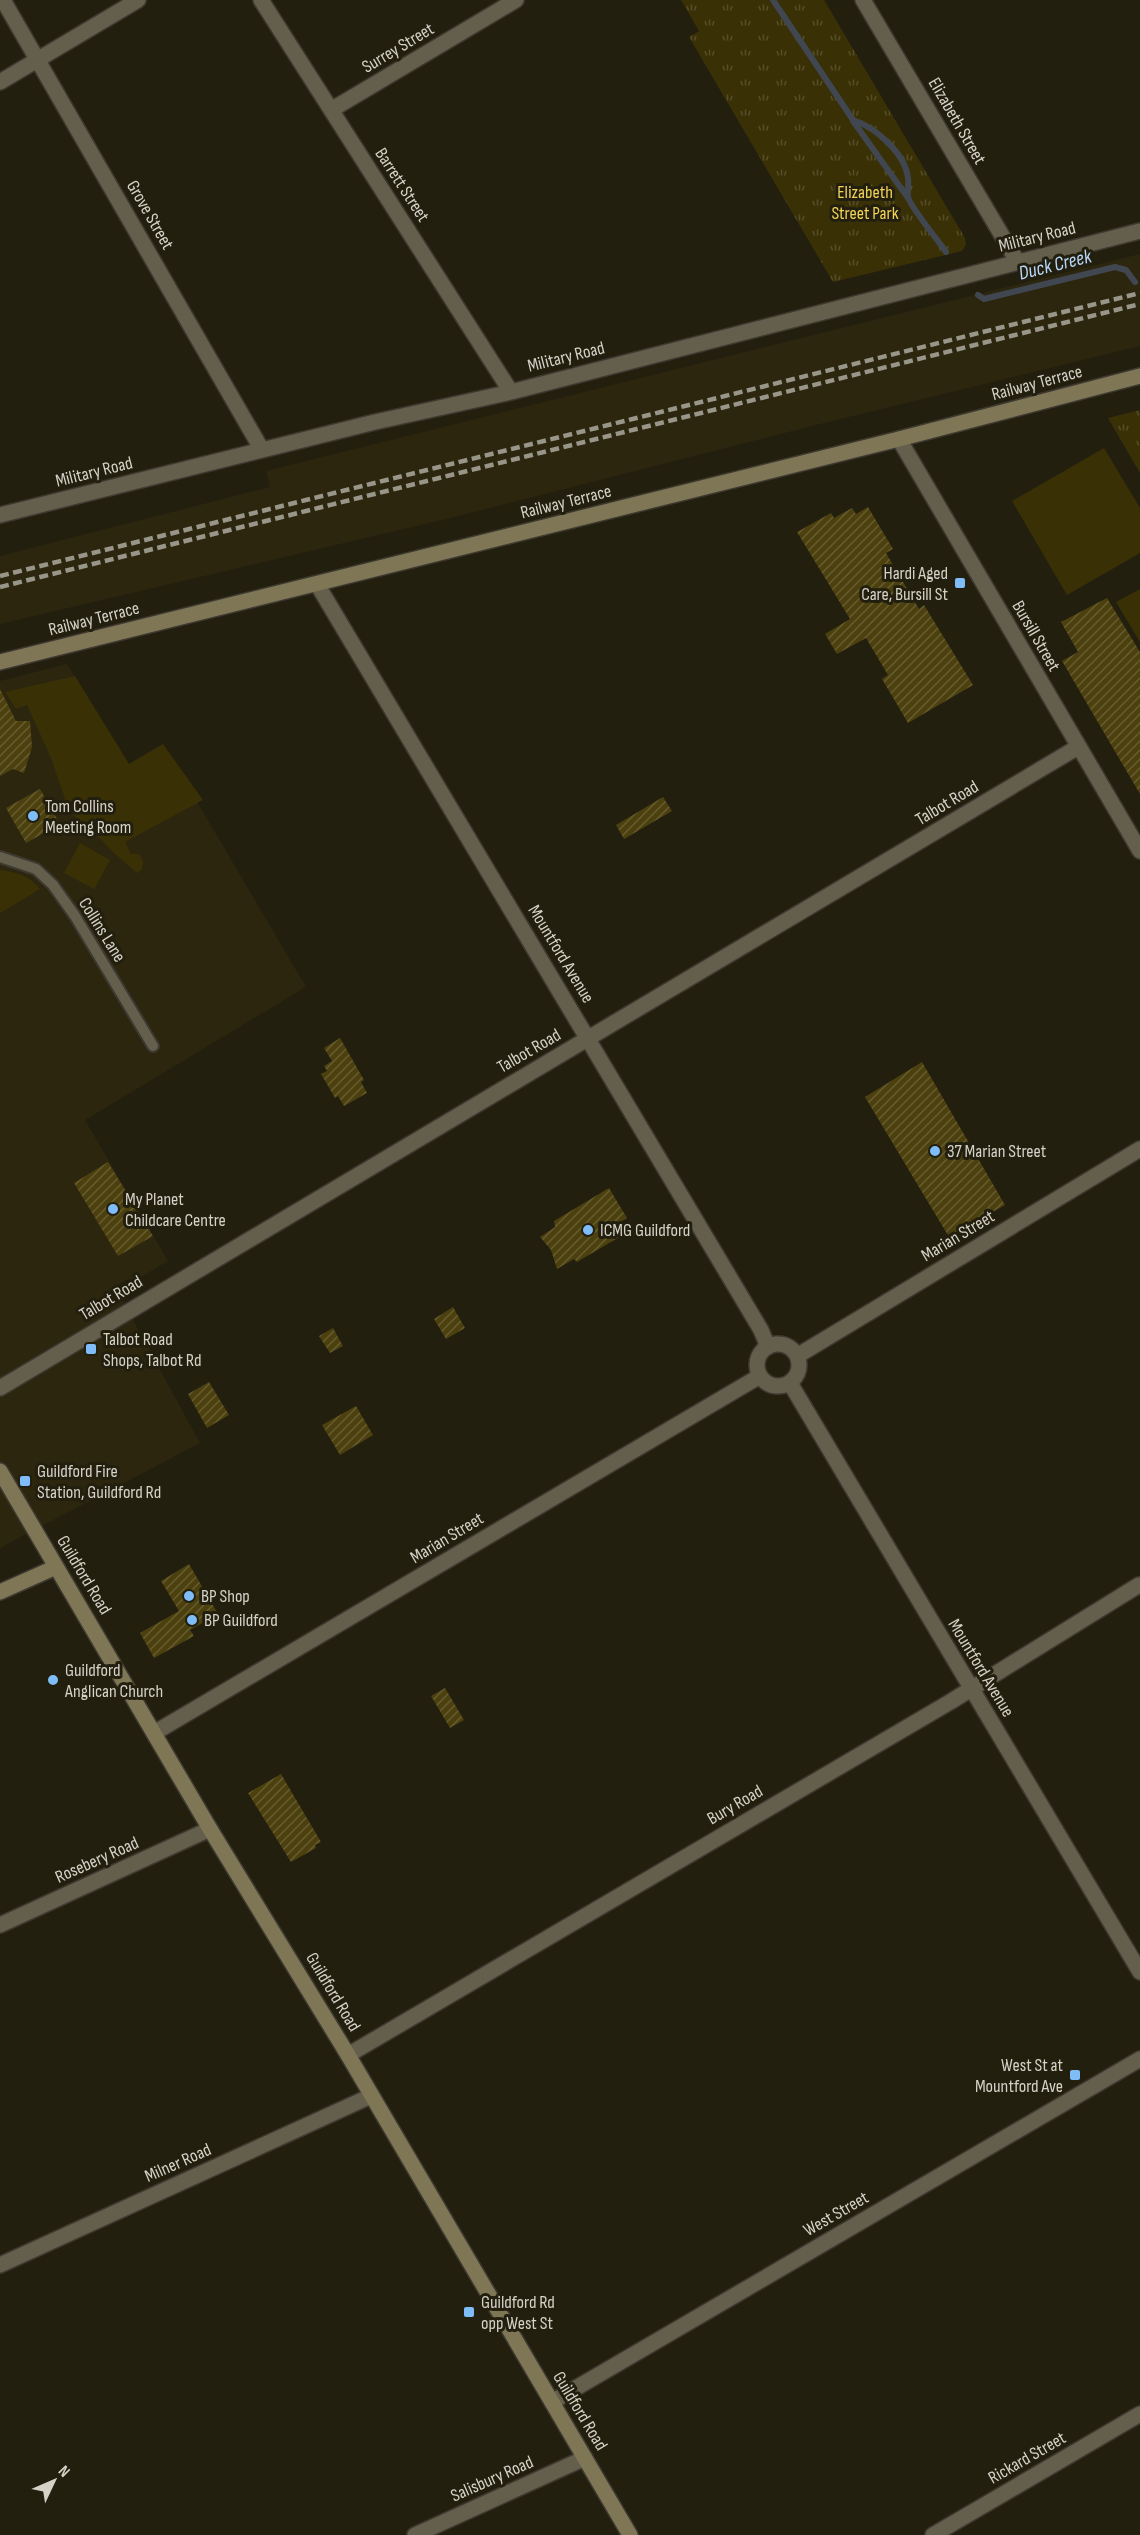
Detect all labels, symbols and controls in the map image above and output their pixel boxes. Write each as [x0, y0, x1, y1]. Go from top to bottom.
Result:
street label: Surrey Street [358, 18, 438, 78]
street label: Elizabeth Street [924, 74, 990, 169]
street label: Barrett Street [370, 144, 434, 226]
street label: Grove Street [122, 177, 178, 254]
park label: Elizabeth Street Park [831, 182, 899, 224]
street label: Military Road [996, 217, 1078, 257]
water label: Duck Creek [1016, 244, 1094, 286]
street label: Military Road [525, 337, 607, 377]
street label: Railway Terrace [989, 361, 1085, 405]
street label: Military Road [53, 452, 135, 492]
street label: Railway Terrace [518, 481, 614, 523]
place label: Hardi Aged Care, Bursill St [861, 563, 949, 605]
marker: Hardi Aged Care, Bursill St [953, 576, 967, 590]
street label: Bursill Street [1007, 597, 1065, 675]
street label: Railway Terrace [46, 598, 142, 640]
street label: Talbot Road [912, 776, 982, 830]
place label: Tom Collins Meeting Room [45, 796, 131, 838]
marker: Tom Collins Meeting Room [26, 809, 40, 823]
street label: Collins Lane [74, 894, 130, 966]
street label: Mountford Avenue [524, 901, 598, 1007]
street label: Talbot Road [494, 1024, 564, 1078]
place label: 37 Marian Street [947, 1141, 1047, 1162]
marker: 37 Marian Street [928, 1144, 942, 1158]
place label: My Planet Childcare Centre [125, 1189, 226, 1231]
marker: My Planet Childcare Centre [106, 1202, 120, 1216]
street label: Marian Street [918, 1206, 999, 1266]
place label: ICMG Guildford [600, 1220, 690, 1241]
marker: ICMG Guildford [581, 1223, 595, 1237]
street label: Talbot Road [76, 1271, 146, 1325]
place label: Talbot Road Shops, Talbot Rd [103, 1329, 201, 1371]
marker: Talbot Road Shops, Talbot Rd [84, 1342, 98, 1356]
place label: Guildford Fire Station, Guildford Rd [37, 1461, 161, 1503]
marker: Guildford Fire Station, Guildford Rd [18, 1474, 32, 1488]
street label: Marian Street [407, 1508, 488, 1568]
street label: Guildford Road [52, 1532, 116, 1618]
place label: BP Shop [201, 1586, 250, 1607]
marker: BP Shop [182, 1589, 196, 1603]
place label: BP Guildford [204, 1610, 278, 1631]
marker: BP Guildford [185, 1613, 199, 1627]
street label: Mountford Avenue [944, 1615, 1018, 1721]
place label: Guildford Anglican Church [64, 1660, 163, 1702]
marker: Guildford Anglican Church [46, 1673, 60, 1687]
street label: Bury Road [703, 1781, 767, 1829]
street label: Rosebery Road [52, 1832, 142, 1888]
street label: Guildford Road [301, 1949, 365, 2035]
place label: West St at Mountford Ave [975, 2055, 1063, 2097]
marker: West St at Mountford Ave [1068, 2068, 1082, 2082]
street label: Milner Road [142, 2139, 214, 2187]
street label: West Street [800, 2187, 873, 2241]
place label: Guildford Rd opp West St [481, 2292, 555, 2334]
marker: Guildford Rd opp West St [462, 2305, 476, 2319]
street label: Guildford Road [548, 2368, 612, 2454]
street label: Rickard Street [985, 2427, 1070, 2489]
north arrow [24, 2451, 84, 2511]
street label: Salisbury Road [447, 2451, 537, 2507]
text: N [54, 2462, 74, 2481]

